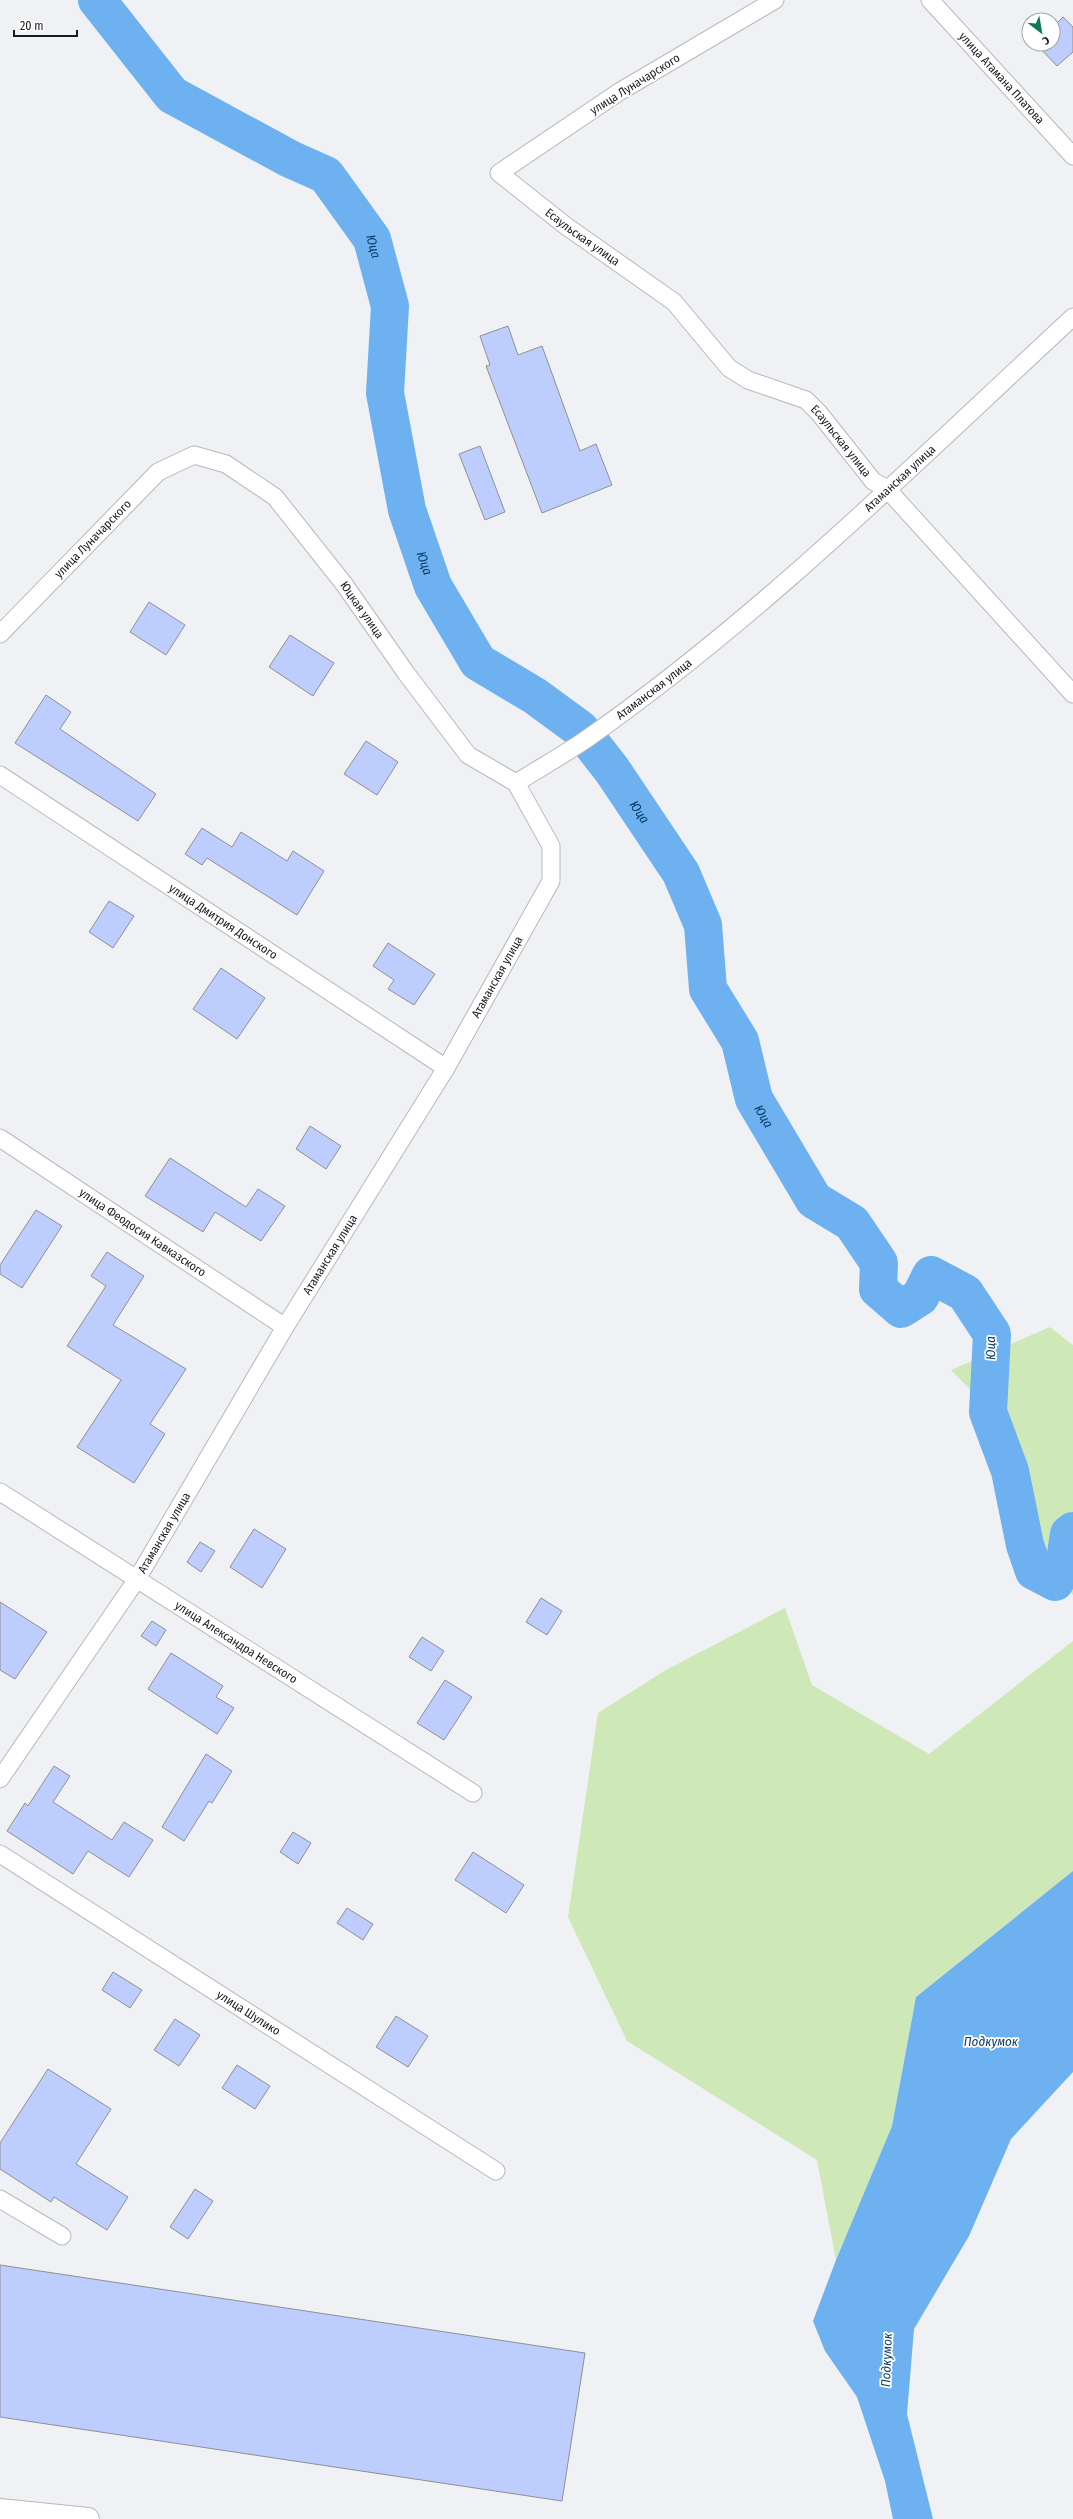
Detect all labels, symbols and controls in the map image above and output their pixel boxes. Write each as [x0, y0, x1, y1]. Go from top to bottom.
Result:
scale bar [14, 12, 77, 38]
north arrow [1021, 12, 1061, 52]
text: 20 m [20, 19, 44, 33]
street label: улица Атамана Платова [956, 29, 1047, 127]
text: С [1040, 33, 1052, 47]
street label: улица Луначарского [587, 51, 683, 117]
street label: Есаульская улица [542, 205, 622, 269]
water label: Юца [363, 233, 384, 260]
street label: Есаульская улица [808, 402, 874, 480]
street label: Атаманская улица [862, 442, 938, 515]
street label: улица Луначарского [52, 497, 134, 581]
water label: Юца [414, 549, 436, 577]
street label: Юцкая улица [337, 579, 387, 641]
street label: Атаманская улица [613, 656, 695, 722]
water label: Юца [627, 798, 653, 826]
street label: улица Дмитрия Донского [166, 881, 280, 962]
street label: Атаманская улица [469, 934, 526, 1020]
water label: Юца [751, 1102, 776, 1131]
street label: улица Феодосия Кавказского [76, 1185, 209, 1280]
street label: Атаманская улица [300, 1212, 360, 1297]
water label: Юца [983, 1336, 998, 1360]
street label: Атаманская улица [135, 1490, 193, 1576]
street label: улица Александра Невского [173, 1598, 300, 1686]
street label: улица Шулико [214, 1987, 283, 2038]
water label: Подкумок [964, 2034, 1019, 2049]
water label: Подкумок [878, 2332, 895, 2387]

